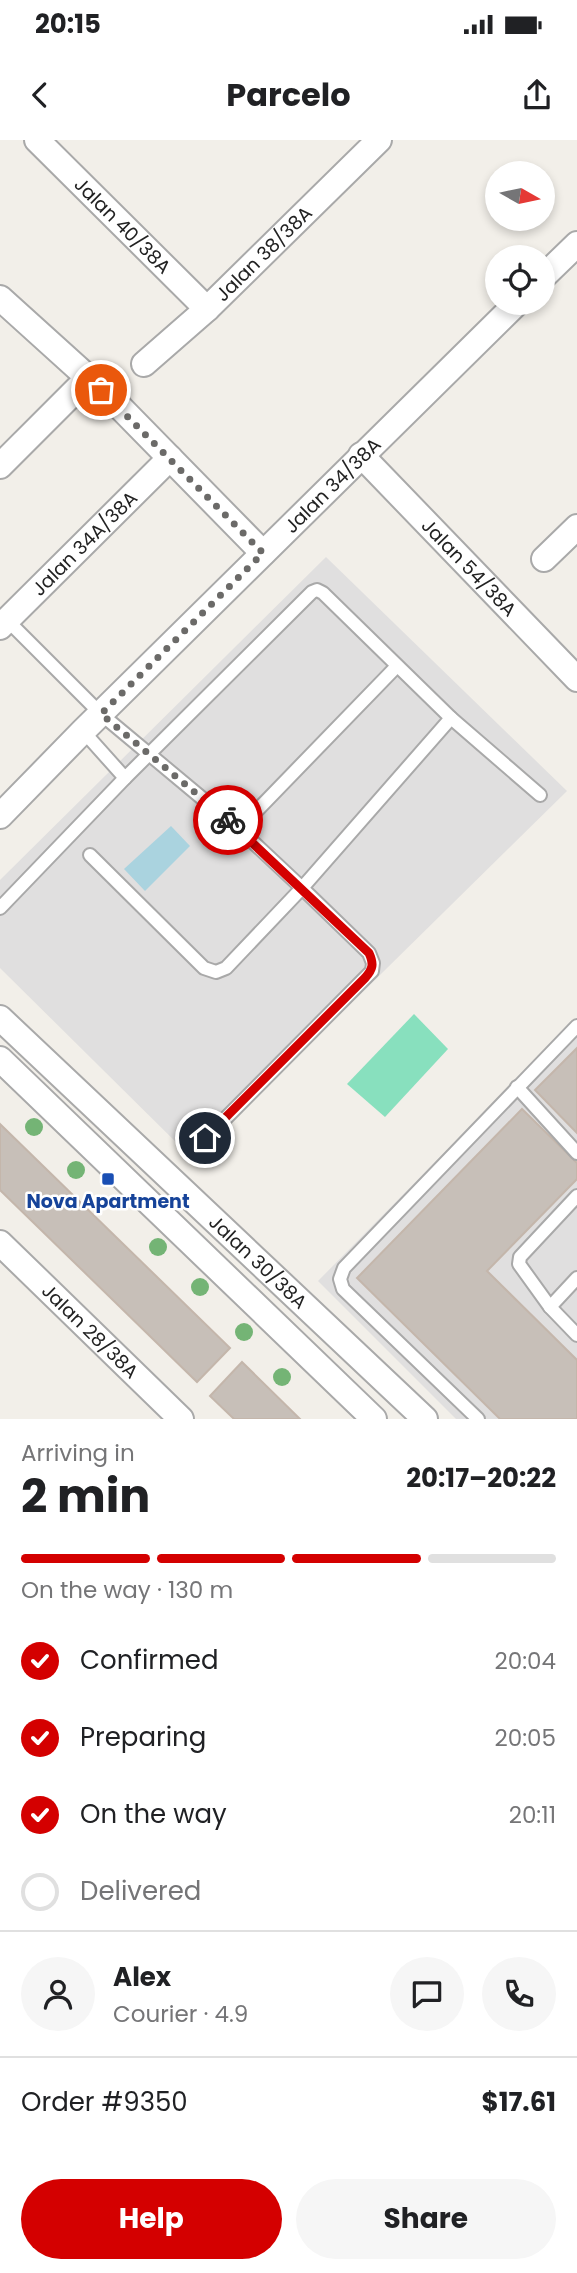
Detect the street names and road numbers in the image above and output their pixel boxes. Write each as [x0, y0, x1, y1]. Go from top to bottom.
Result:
street label: Jalan 40/38A [68, 171, 177, 280]
street label: Jalan 38/38A [209, 199, 318, 307]
street label: Jalan 34/38A [278, 431, 387, 539]
street label: Jalan 34A/38A [26, 484, 143, 602]
street label: Jalan 54/38A [416, 512, 523, 622]
street label: Jalan 30/38A [203, 1209, 313, 1315]
street label: Jalan 28/38A [36, 1277, 145, 1384]

